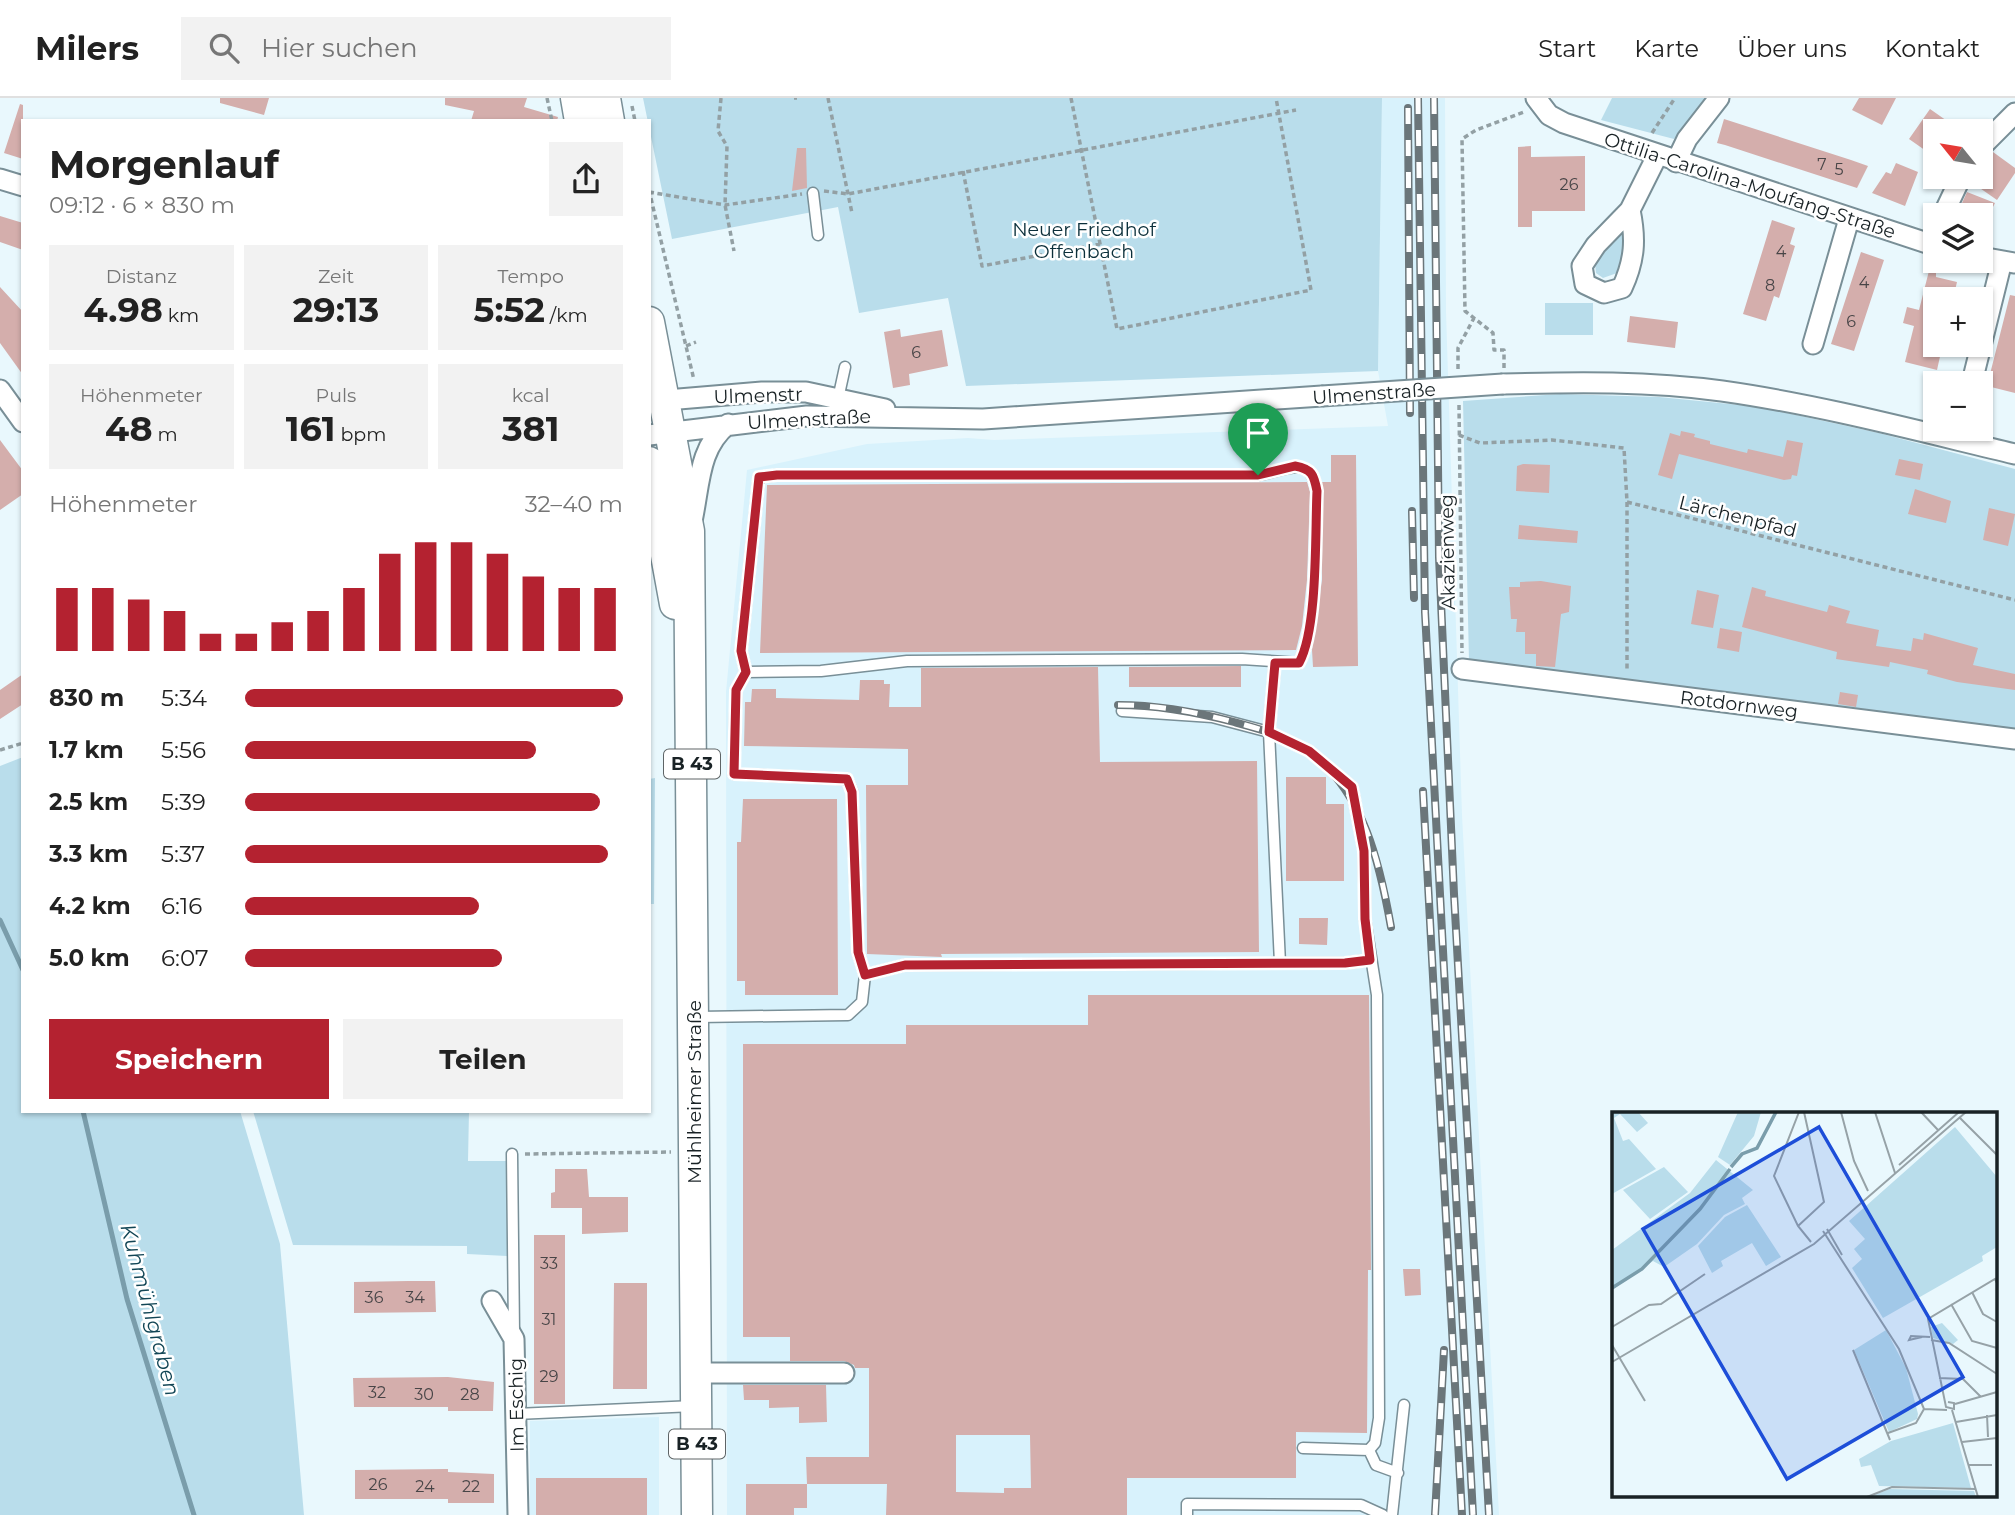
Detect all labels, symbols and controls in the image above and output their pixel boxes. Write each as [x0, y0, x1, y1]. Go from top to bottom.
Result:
search box [181, 17, 671, 80]
text: Milers [35, 28, 139, 68]
icon: search [205, 29, 243, 67]
text: Hier suchen [261, 32, 417, 64]
text: Start [1538, 34, 1596, 63]
text: Karte [1634, 34, 1699, 63]
text: Über uns [1737, 34, 1847, 63]
text: Kontakt [1885, 34, 1980, 63]
north arrow [1923, 119, 1993, 189]
map controls [1923, 119, 1993, 441]
street label: Ottilia-Carolina-Moufang-Straße [1601, 127, 1899, 244]
text: Morgenlauf [49, 141, 279, 188]
button: share [549, 142, 623, 216]
house number: 7 [1817, 155, 1827, 174]
house number: 5 [1834, 160, 1844, 179]
house number: 26 [1560, 175, 1579, 194]
text: 09:12 · 6 × 830 m [49, 191, 235, 219]
button: layers [1923, 203, 1993, 273]
park label: Neuer Friedhof Offenbach [1012, 218, 1157, 263]
house number: 4 [1776, 242, 1787, 261]
text: Distanz [106, 265, 177, 288]
text: Zeit [318, 265, 354, 288]
text: Tempo [498, 265, 564, 288]
house number: 4 [1859, 273, 1870, 292]
house number: 8 [1765, 276, 1775, 295]
button: + [1923, 287, 1993, 357]
text: 4.98 [83, 288, 163, 331]
text: 29:13 [293, 288, 379, 331]
text: 5:52 [474, 288, 545, 331]
text: km [163, 304, 199, 327]
text: /km [545, 304, 588, 327]
house number: 6 [1846, 312, 1856, 331]
house number: 6 [911, 343, 921, 362]
button: − [1923, 371, 1993, 441]
street label: Ulmenstraße [1311, 378, 1437, 409]
street label: Ulmenstr [713, 382, 803, 409]
text: Höhenmeter [80, 384, 203, 407]
text: Puls [316, 384, 356, 407]
text: kcal [512, 384, 550, 407]
pin [1228, 403, 1288, 475]
street label: Ulmenstraße [747, 405, 871, 434]
text: 48 [105, 407, 153, 450]
text: 161 [286, 407, 335, 450]
text: 381 [502, 407, 559, 450]
icon: arrive [1239, 414, 1277, 452]
text: m [153, 423, 178, 446]
text: bpm [335, 423, 386, 446]
text: Höhenmeter [49, 490, 197, 518]
text: 32–40 m [525, 490, 623, 518]
street label: Lärchenpfad [1677, 491, 1799, 542]
street label: Akazienweg [1435, 494, 1460, 610]
text: 830 m [49, 684, 124, 712]
text: 5:34 [161, 684, 207, 712]
street label: Rotdornweg [1679, 686, 1799, 723]
text: 1.7 km [49, 736, 124, 764]
text: 5:56 [161, 736, 206, 764]
road number: B 43 [664, 750, 720, 778]
text: 2.5 km [49, 788, 128, 816]
text: 5:39 [161, 788, 206, 816]
text: 3.3 km [49, 840, 128, 868]
text: 5:37 [161, 840, 205, 868]
text: 4.2 km [49, 892, 131, 920]
text: 6:16 [161, 892, 202, 920]
text: 5.0 km [49, 944, 130, 972]
text: 6:07 [161, 944, 208, 972]
street label: Mühlheimer Straße [683, 1000, 706, 1184]
button: Speichern [49, 1019, 329, 1099]
button: Teilen [343, 1019, 623, 1099]
inset map [1612, 1112, 1997, 1498]
water label: Kuhmühlgraben [116, 1221, 185, 1399]
house number: 33 [540, 1254, 558, 1273]
house number: 36 [365, 1288, 384, 1307]
house number: 34 [405, 1288, 425, 1307]
house number: 31 [542, 1310, 556, 1329]
street label: Im Eschig [504, 1358, 529, 1452]
house number: 29 [540, 1367, 558, 1386]
house number: 32 [368, 1383, 386, 1402]
house number: 30 [414, 1385, 434, 1404]
house number: 28 [460, 1385, 480, 1404]
road number: B 43 [669, 1429, 725, 1458]
house number: 26 [369, 1475, 388, 1494]
house number: 24 [415, 1477, 435, 1496]
house number: 22 [462, 1477, 480, 1496]

